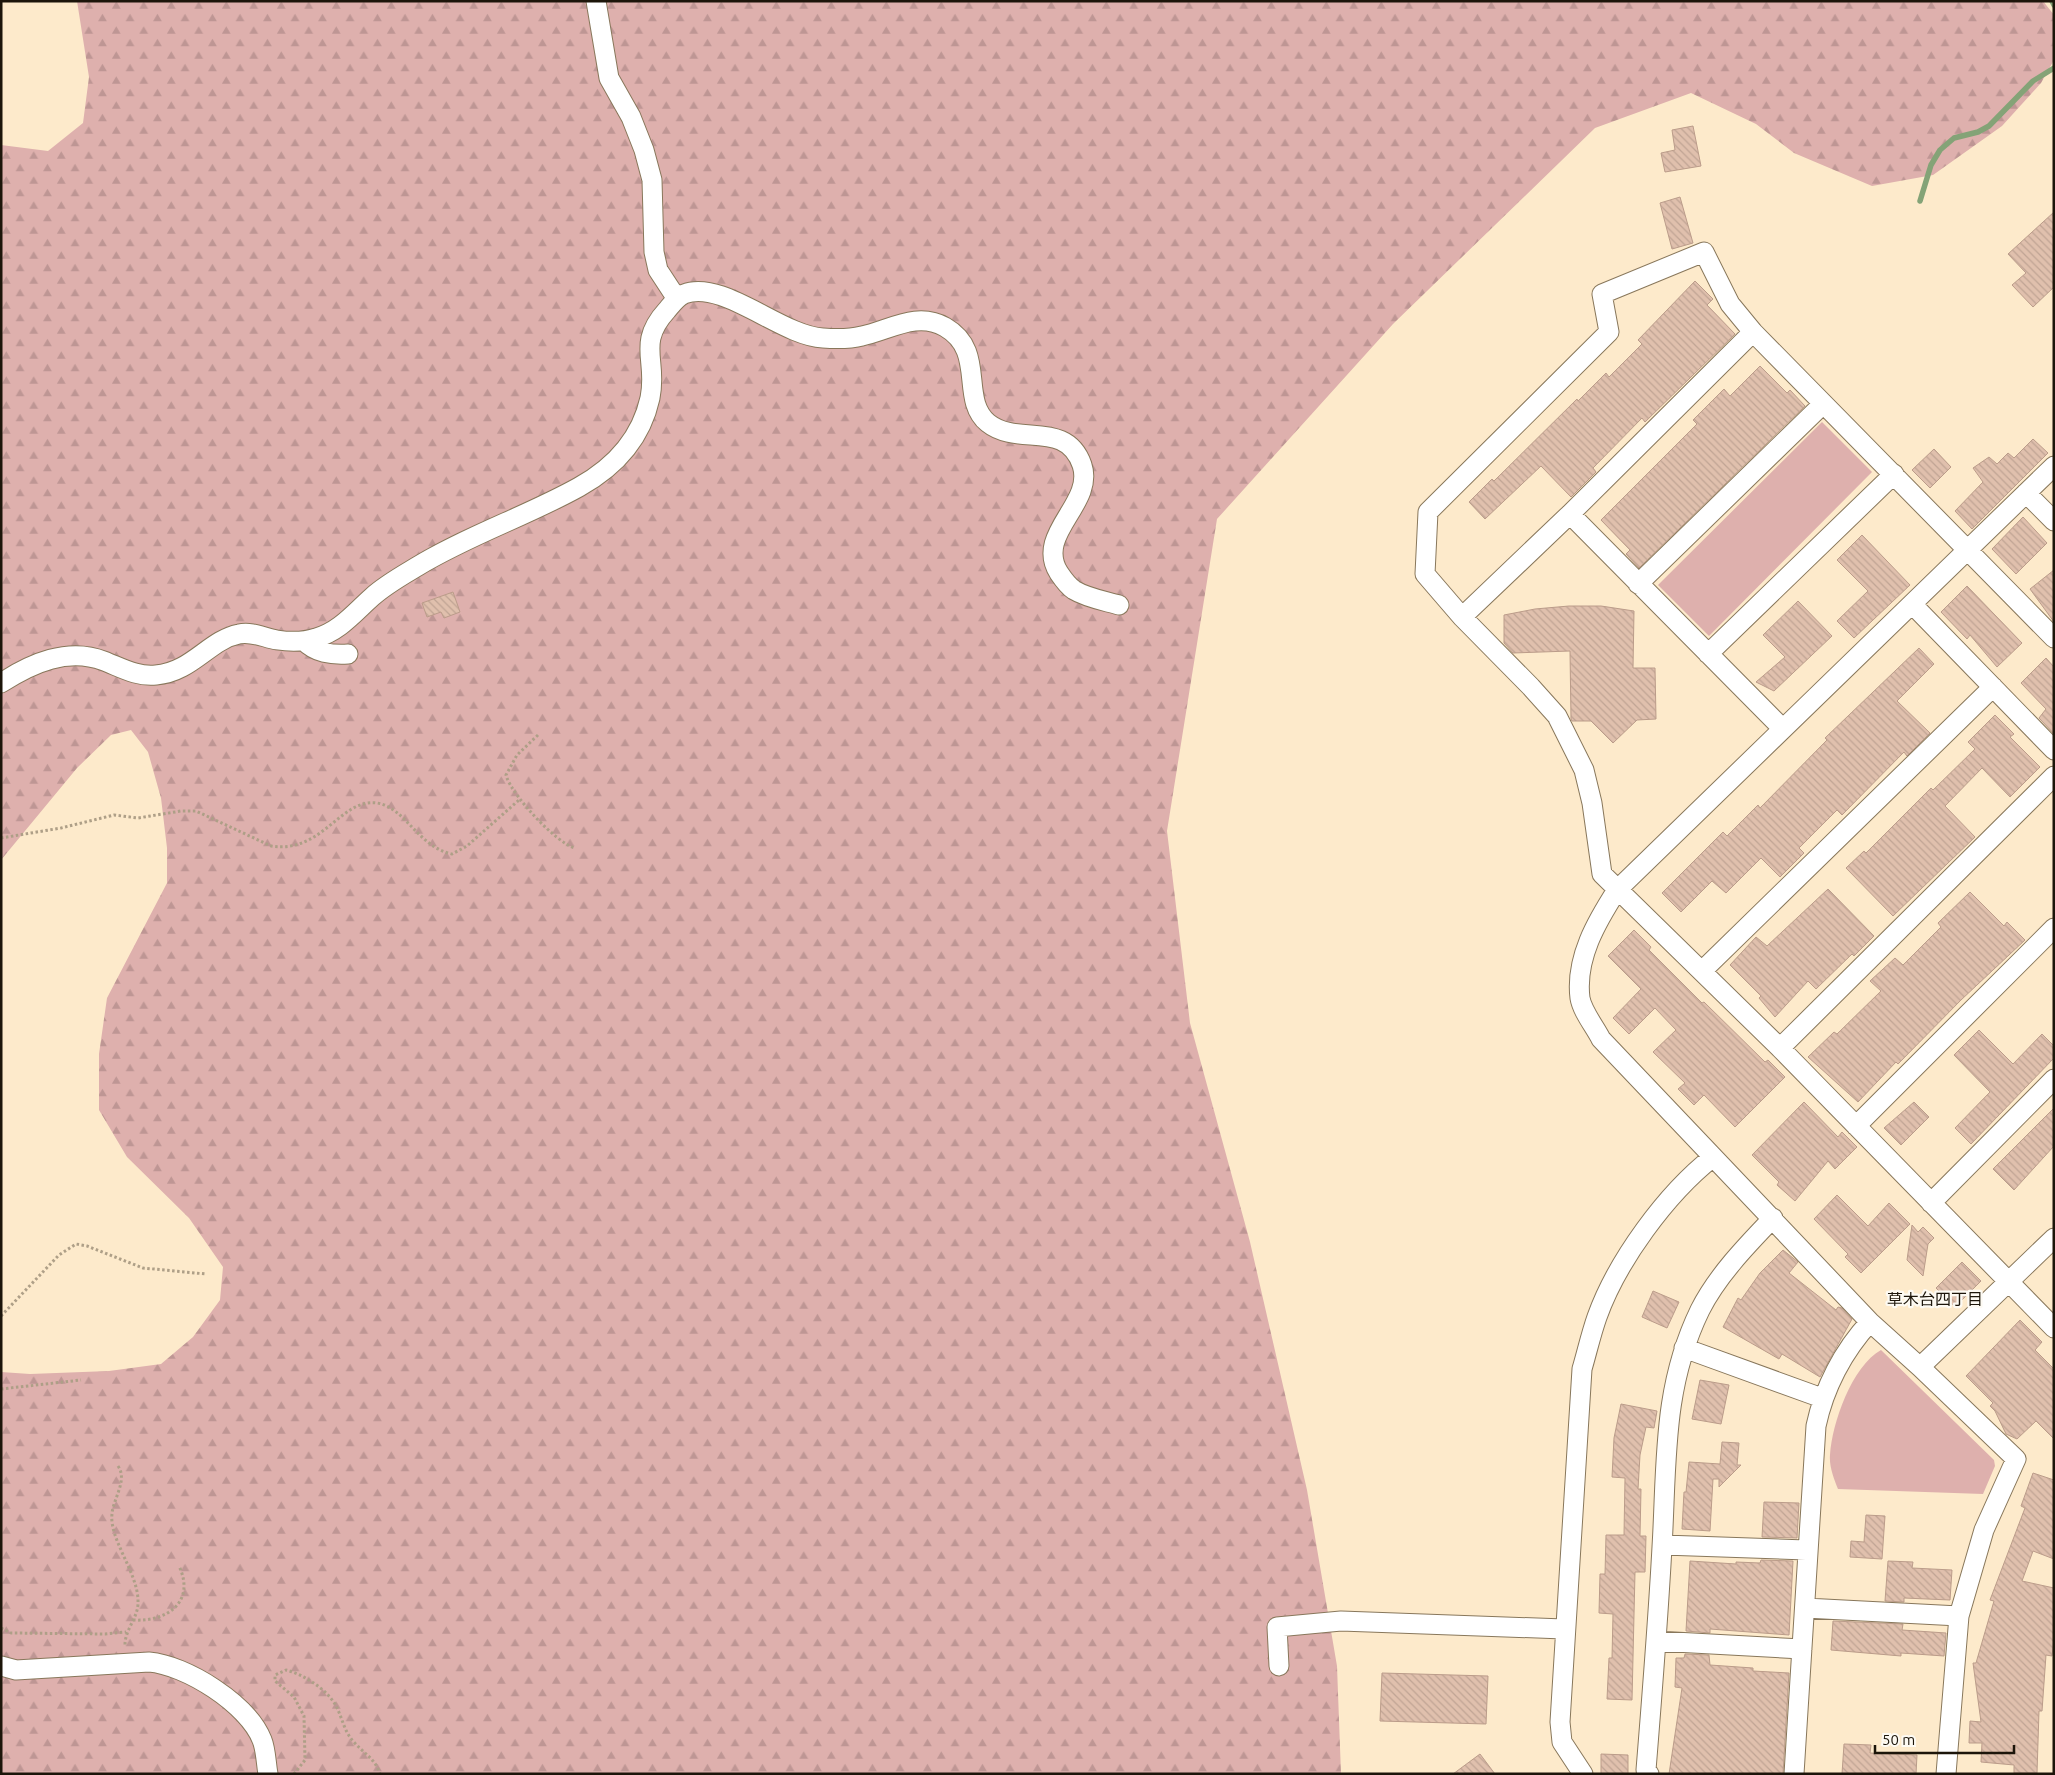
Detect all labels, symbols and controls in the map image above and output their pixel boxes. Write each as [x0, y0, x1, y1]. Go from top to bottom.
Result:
district label: 草木台四丁目 [1887, 1290, 1983, 1308]
scale bar [1875, 1722, 2014, 1754]
text: 50 m [1882, 1731, 1915, 1748]

